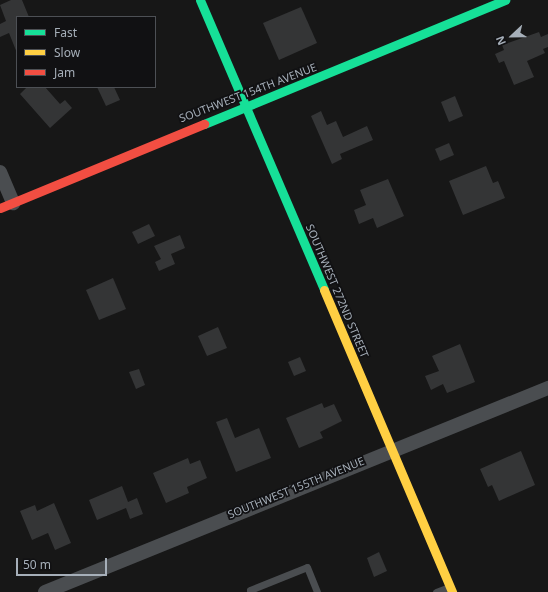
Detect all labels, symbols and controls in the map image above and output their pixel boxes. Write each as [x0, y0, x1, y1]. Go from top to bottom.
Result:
legend [16, 16, 156, 88]
north arrow [492, 16, 532, 56]
text: Fast [54, 24, 77, 41]
text: N [492, 34, 509, 48]
text: Slow [54, 44, 80, 61]
street label: SOUTHWEST 154TH AVENUE [177, 61, 319, 125]
text: Jam [54, 64, 75, 81]
street label: SOUTHWEST 272ND STREET [303, 222, 371, 360]
street label: SOUTHWEST 155TH AVENUE [226, 455, 366, 521]
scale bar [18, 550, 109, 576]
text: 50 m [23, 556, 51, 573]

